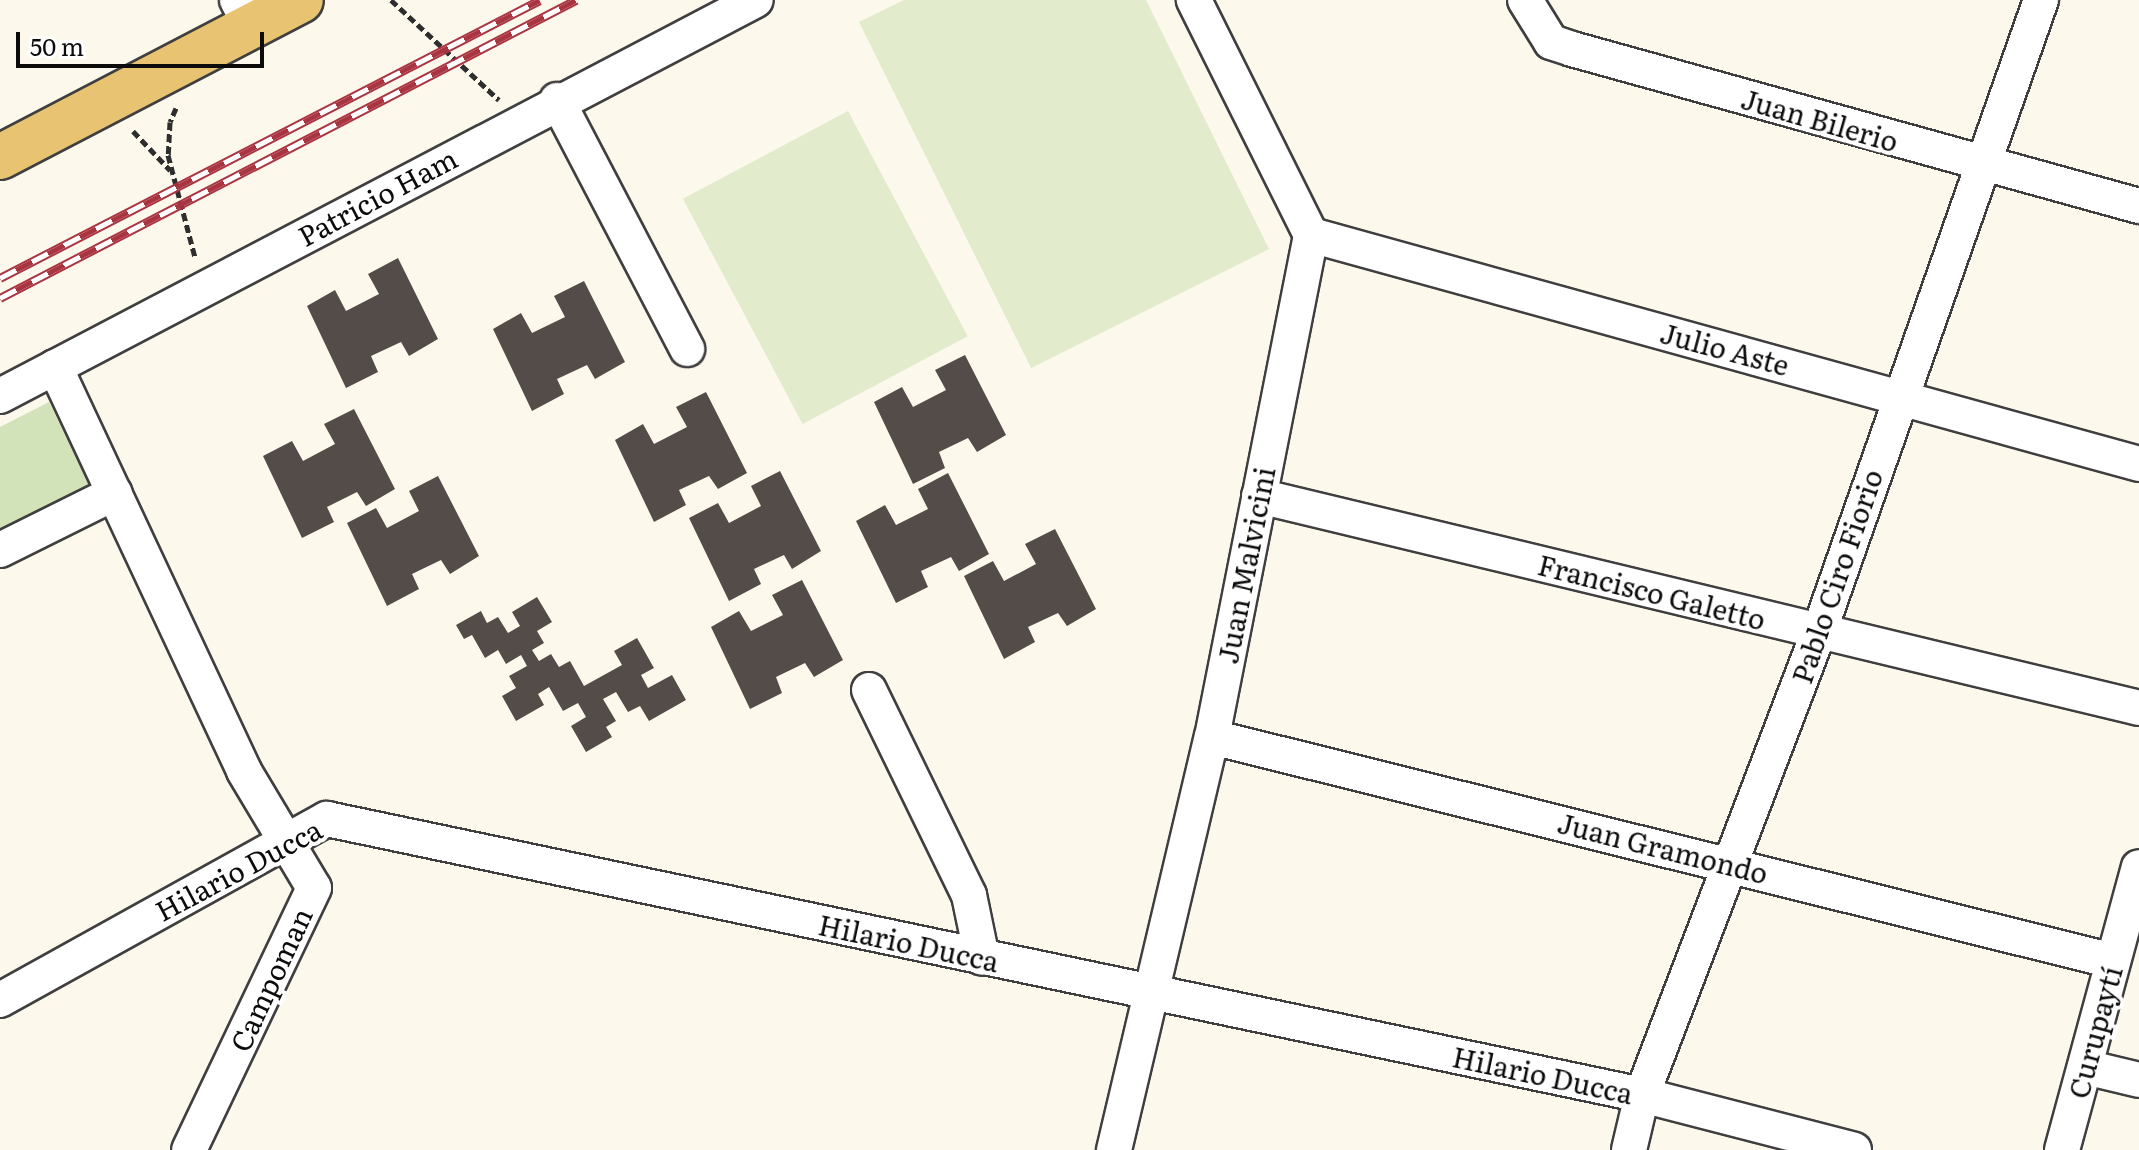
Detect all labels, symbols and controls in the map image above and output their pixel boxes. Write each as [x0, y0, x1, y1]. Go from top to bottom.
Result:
scale bar [20, 16, 268, 66]
text: 50 m [30, 28, 84, 63]
street label: Juan Bilerio [1738, 81, 1902, 157]
street label: Patricio Ham [292, 140, 462, 252]
street label: Julio Aste [1657, 315, 1793, 381]
street label: Juan Malvicini [1209, 464, 1281, 666]
street label: Pablo Ciro Fiorio [1784, 465, 1888, 687]
street label: Francisco Galetto [1535, 547, 1769, 635]
street label: Juan Gramondo [1554, 805, 1772, 889]
street label: Hilario Ducca [149, 811, 327, 927]
street label: Campoman [222, 902, 318, 1056]
street label: Hilario Ducca [816, 906, 1002, 978]
street label: Curupaytí [2060, 962, 2128, 1102]
street label: Hilario Ducca [1450, 1038, 1636, 1110]

